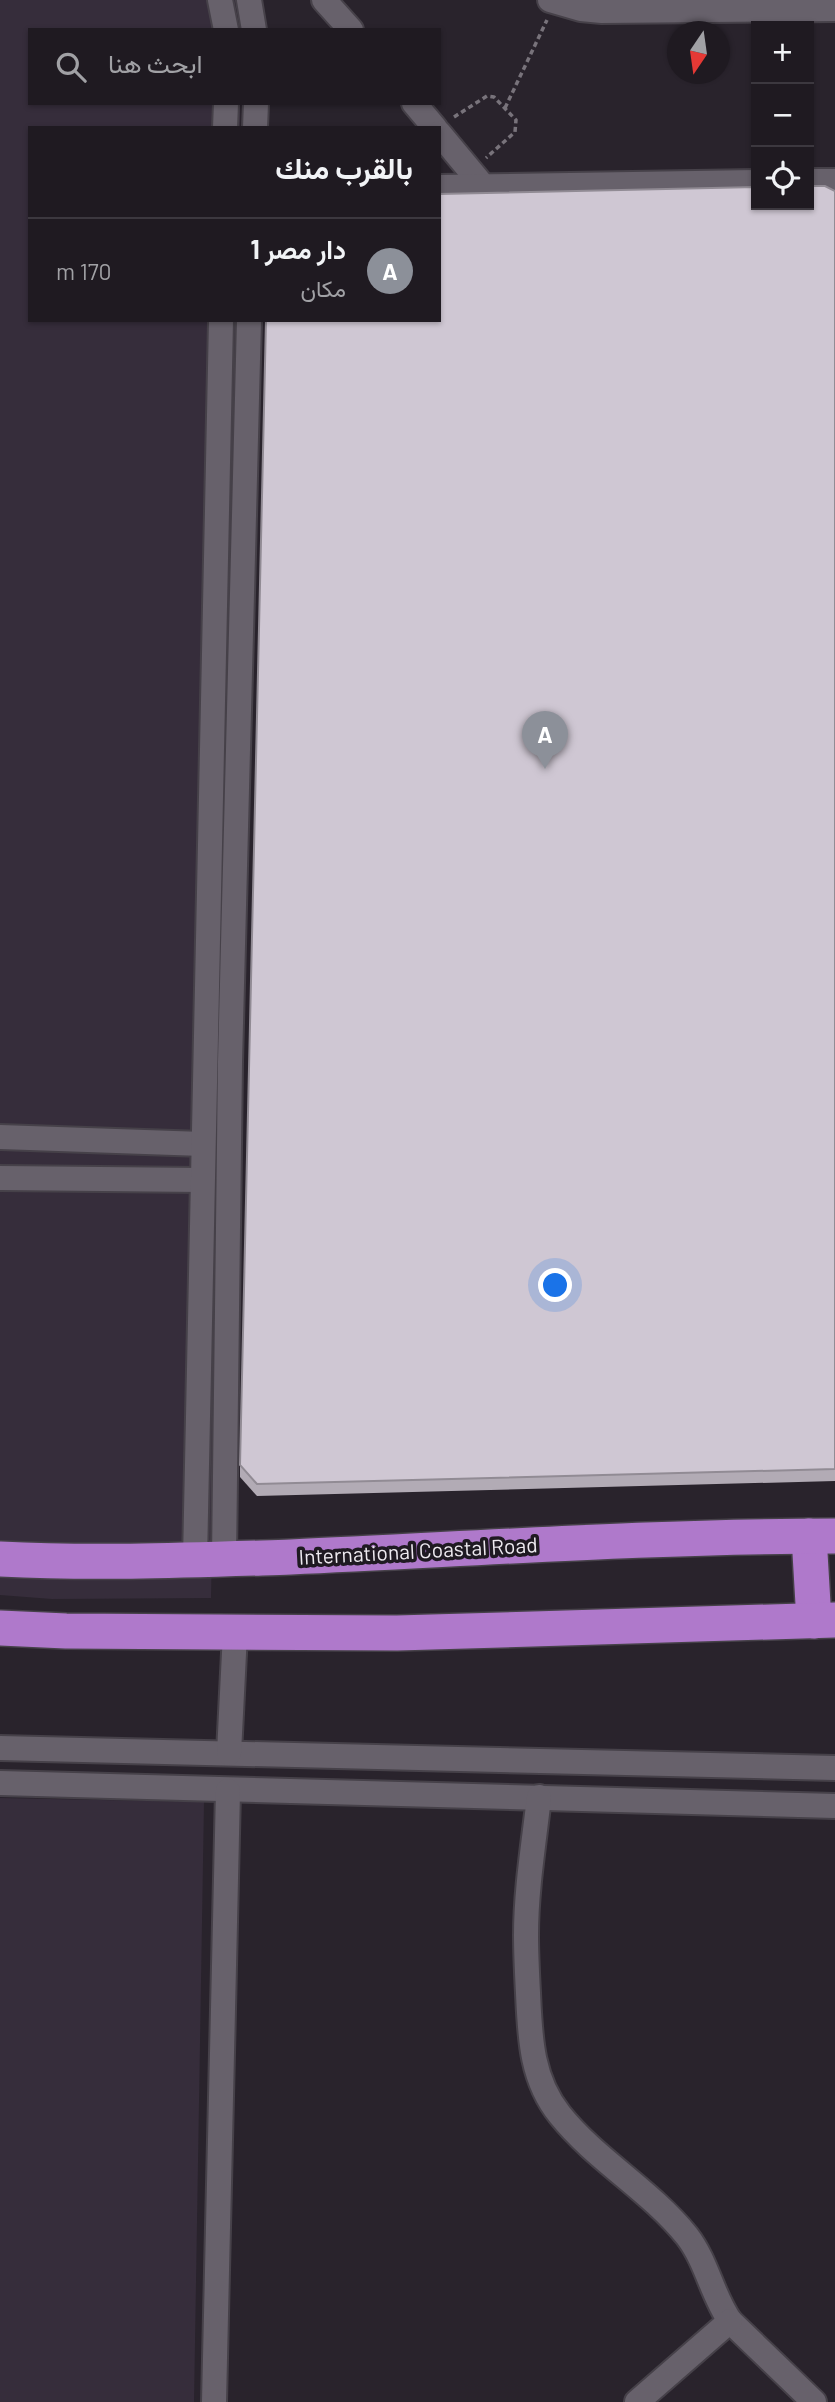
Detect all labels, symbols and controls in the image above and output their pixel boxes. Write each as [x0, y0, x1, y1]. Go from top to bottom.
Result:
north arrow [667, 21, 730, 84]
map controls [751, 21, 814, 210]
button: + [751, 21, 814, 84]
search box [28, 28, 441, 105]
text: ابحث هنا [108, 47, 202, 78]
icon: search [52, 48, 90, 86]
button: − [751, 84, 814, 147]
button: locate [751, 147, 814, 210]
text: بالقرب منك [275, 149, 413, 185]
text: دار مصر 1 [250, 233, 346, 264]
text: 170 m [56, 257, 112, 285]
text: A [382, 257, 398, 285]
text: مكان [300, 274, 346, 302]
pin: A [522, 711, 568, 769]
your location [538, 1268, 572, 1302]
street label: International Coastal Road [298, 1531, 538, 1569]

